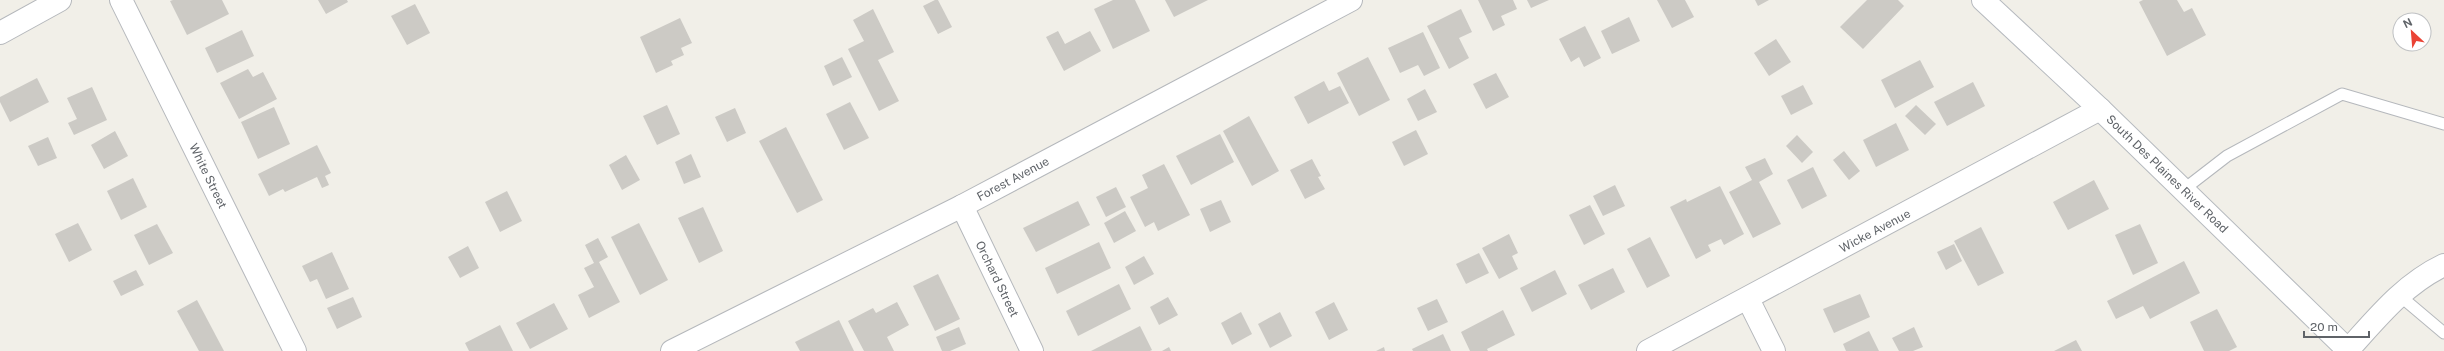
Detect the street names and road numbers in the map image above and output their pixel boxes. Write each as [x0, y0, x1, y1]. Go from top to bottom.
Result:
street label: South Des Plaines River Road [2103, 112, 2231, 236]
street label: White Street [186, 141, 230, 211]
street label: Forest Avenue [974, 154, 1052, 204]
street label: Wicke Avenue [1837, 206, 1913, 256]
street label: Orchard Street [973, 239, 1022, 320]

